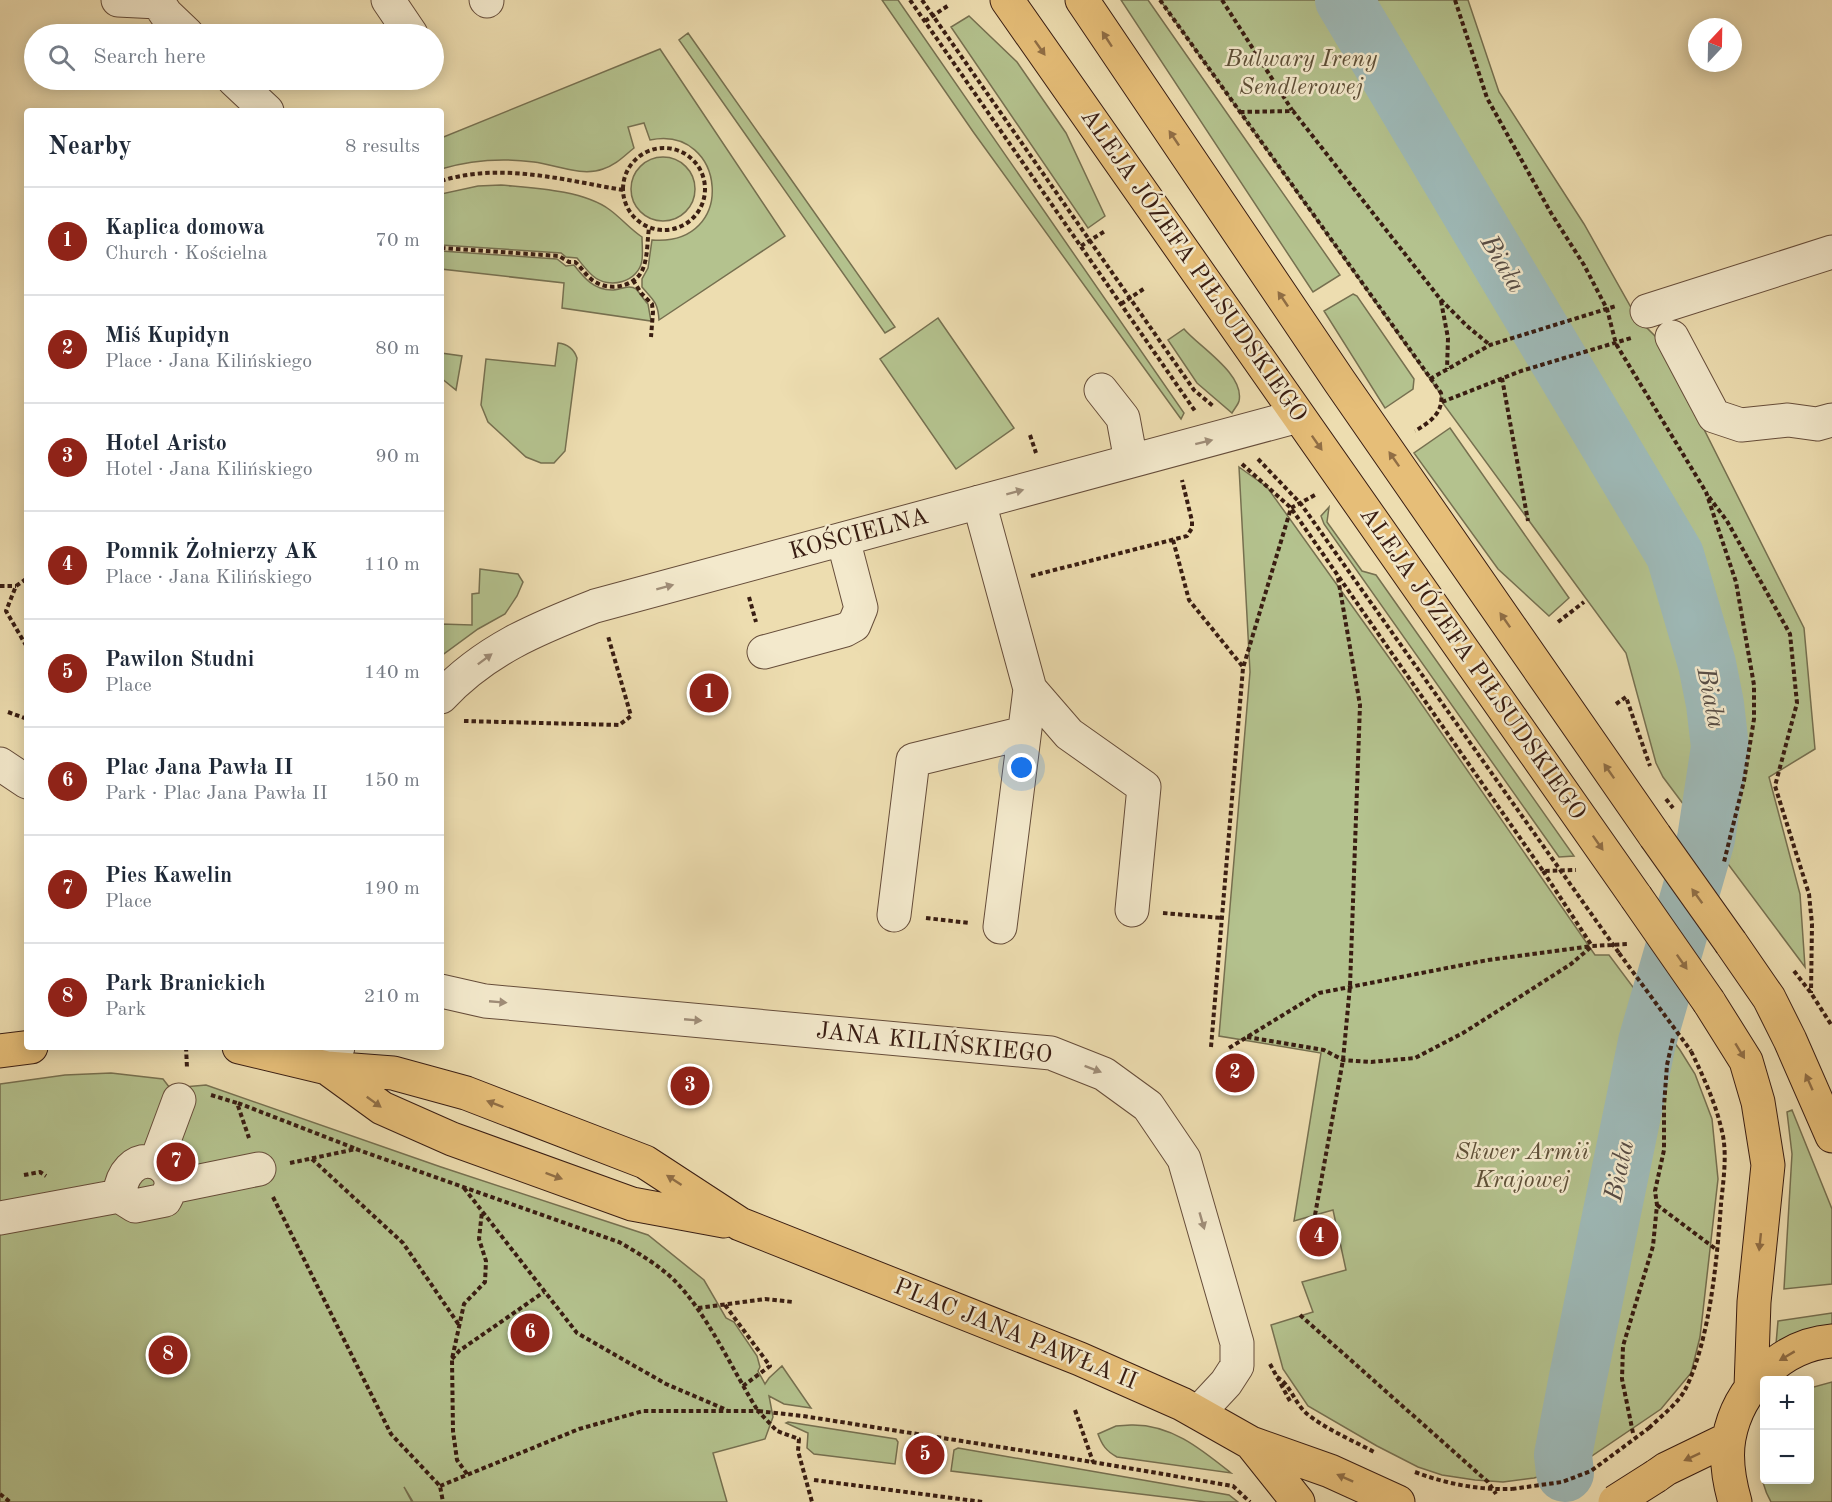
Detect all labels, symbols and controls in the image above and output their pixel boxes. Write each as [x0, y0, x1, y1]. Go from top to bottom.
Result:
north arrow [1688, 18, 1742, 72]
search box [24, 24, 444, 90]
one-way arrow [1101, 31, 1113, 47]
one-way arrow [1034, 40, 1045, 56]
icon: search [45, 41, 78, 74]
text: Search here [93, 46, 206, 68]
park label: Bulwary Ireny Sendlerowej [1224, 48, 1378, 100]
street label: ALEJA JÓZEFA PIŁSUDSKIEGO [1075, 102, 1315, 427]
one-way arrow [1168, 129, 1179, 146]
text: Nearby [48, 134, 132, 160]
text: 8 results [345, 137, 420, 157]
text: Kaplica domowa [105, 217, 265, 239]
water label: Biała [1474, 230, 1529, 297]
text: 1 [62, 231, 73, 251]
text: 70 m [375, 231, 420, 251]
text: Church · Kościelna [105, 244, 268, 264]
one-way arrow [1278, 291, 1289, 307]
text: Miś Kupidyn [105, 325, 230, 347]
text: 2 [62, 339, 73, 359]
text: 80 m [375, 339, 420, 359]
text: Place · Jana Kilińskiego [105, 352, 312, 372]
text: Hotel Aristo [105, 433, 227, 455]
one-way arrow [1311, 434, 1323, 450]
one-way arrow [1195, 437, 1213, 447]
text: 3 [62, 447, 73, 467]
text: 90 m [375, 447, 420, 467]
one-way arrow [1388, 452, 1400, 468]
text: Hotel · Jana Kilińskiego [105, 460, 313, 480]
one-way arrow [1006, 487, 1024, 496]
street label: KOŚCIELNA [785, 500, 931, 565]
street label: ALEJA JÓZEFA PIŁSUDSKIEGO [1354, 500, 1594, 825]
text: Pomnik Żołnierzy AK [105, 541, 317, 563]
text: 4 [62, 555, 73, 575]
text: 110 m [364, 555, 420, 575]
text: Place · Jana Kilińskiego [105, 568, 312, 588]
one-way arrow [656, 582, 674, 591]
one-way arrow [1500, 612, 1511, 628]
text: Pawilon Studni [105, 649, 254, 671]
one-way arrow [477, 653, 492, 665]
text: 5 [62, 663, 73, 683]
text: 140 m [364, 663, 420, 683]
water label: Biała [1691, 664, 1729, 731]
pin: 1 [690, 670, 728, 716]
text: Place [105, 676, 152, 696]
your location [1007, 753, 1036, 782]
text: Plac Jana Pawła II [105, 757, 293, 779]
one-way arrow [1604, 763, 1615, 779]
text: 6 [62, 771, 73, 791]
text: 150 m [364, 771, 420, 791]
text: Park · Plac Jana Pawła II [105, 784, 328, 804]
one-way arrow [1592, 834, 1604, 850]
text: Pies Kawelin [105, 865, 232, 887]
text: 7 [62, 879, 73, 899]
text: 190 m [364, 879, 420, 899]
one-way arrow [1691, 888, 1703, 904]
text: Place [105, 892, 152, 912]
one-way arrow [1676, 954, 1688, 970]
text: Park Branickich [105, 973, 266, 995]
text: 8 [62, 987, 73, 1007]
text: 210 m [364, 987, 420, 1007]
one-way arrow [489, 997, 508, 1007]
text: Park [105, 1000, 146, 1020]
one-way arrow [683, 1015, 702, 1025]
street label: JANA KILIŃSKIEGO [815, 1015, 1054, 1068]
one-way arrow [1734, 1043, 1745, 1060]
pin: 2 [1216, 1050, 1254, 1096]
pin: 3 [670, 1064, 710, 1108]
one-way arrow [1084, 1065, 1102, 1075]
one-way arrow [1804, 1072, 1814, 1090]
one-way arrow [366, 1096, 381, 1108]
one-way arrow [486, 1099, 504, 1109]
water label: Biała [1601, 1138, 1639, 1205]
pin: 7 [156, 1140, 195, 1184]
park label: Skwer Armii Krajowej [1455, 1141, 1589, 1193]
one-way arrow [545, 1171, 563, 1181]
one-way arrow [666, 1175, 682, 1186]
one-way arrow [1198, 1212, 1207, 1230]
pin: 4 [1300, 1214, 1338, 1260]
one-way arrow [1755, 1232, 1765, 1251]
street label: PLAC JANA PAWŁA II [890, 1275, 1140, 1395]
pin: 6 [510, 1310, 550, 1356]
pin: 8 [148, 1332, 188, 1378]
one-way arrow [1779, 1351, 1795, 1362]
map controls [1760, 1376, 1814, 1484]
button: + [1760, 1376, 1814, 1430]
button: − [1760, 1430, 1814, 1484]
pin: 5 [906, 1432, 944, 1478]
one-way arrow [1683, 1452, 1700, 1461]
one-way arrow [1336, 1473, 1353, 1482]

